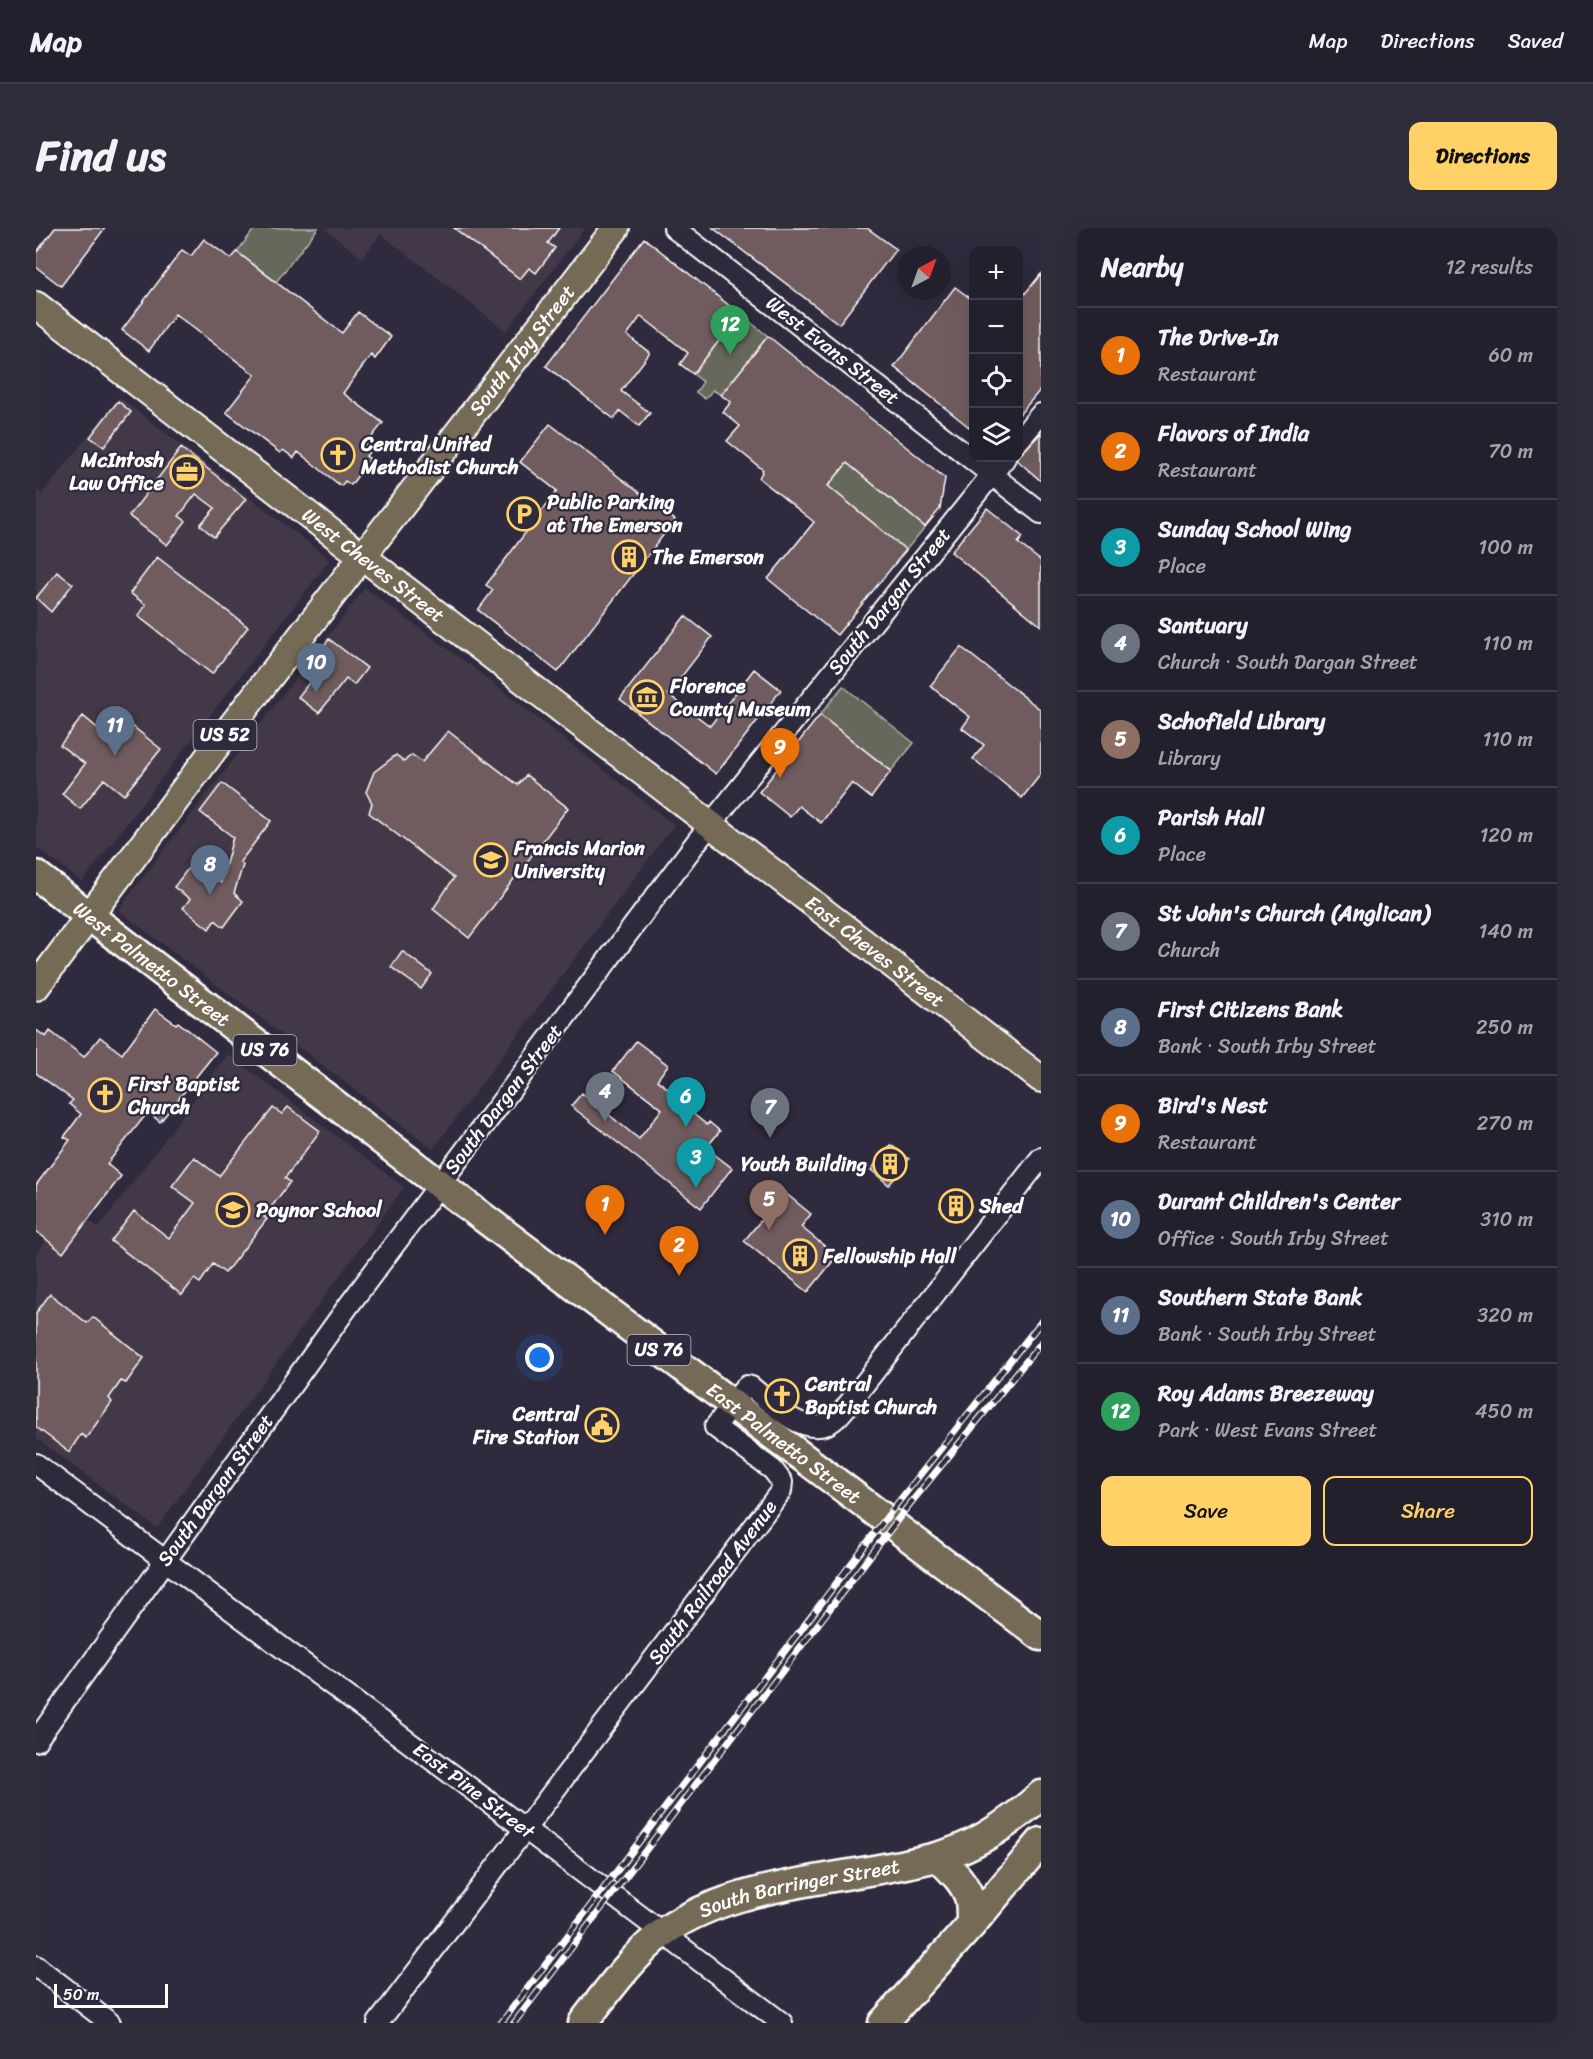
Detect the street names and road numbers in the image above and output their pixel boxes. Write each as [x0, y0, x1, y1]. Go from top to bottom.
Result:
street label: South Irby Street [460, 277, 585, 424]
street label: West Evans Street [758, 287, 908, 414]
street label: West Cheves Street [294, 498, 453, 632]
street label: South Dargan Street [819, 520, 960, 683]
road number: US 52 [194, 720, 256, 750]
street label: East Cheves Street [797, 886, 953, 1017]
street label: West Palmetto Street [65, 892, 238, 1037]
street label: South Dargan Street [435, 1016, 572, 1182]
road number: US 76 [234, 1035, 296, 1065]
road number: US 76 [628, 1335, 690, 1365]
street label: East Palmetto Street [698, 1373, 869, 1514]
street label: South Dargan Street [148, 1406, 283, 1574]
street label: South Railroad Avenue [638, 1492, 787, 1672]
street label: East Pine Street [405, 1733, 543, 1849]
street label: South Barringer Street [693, 1849, 903, 1928]

